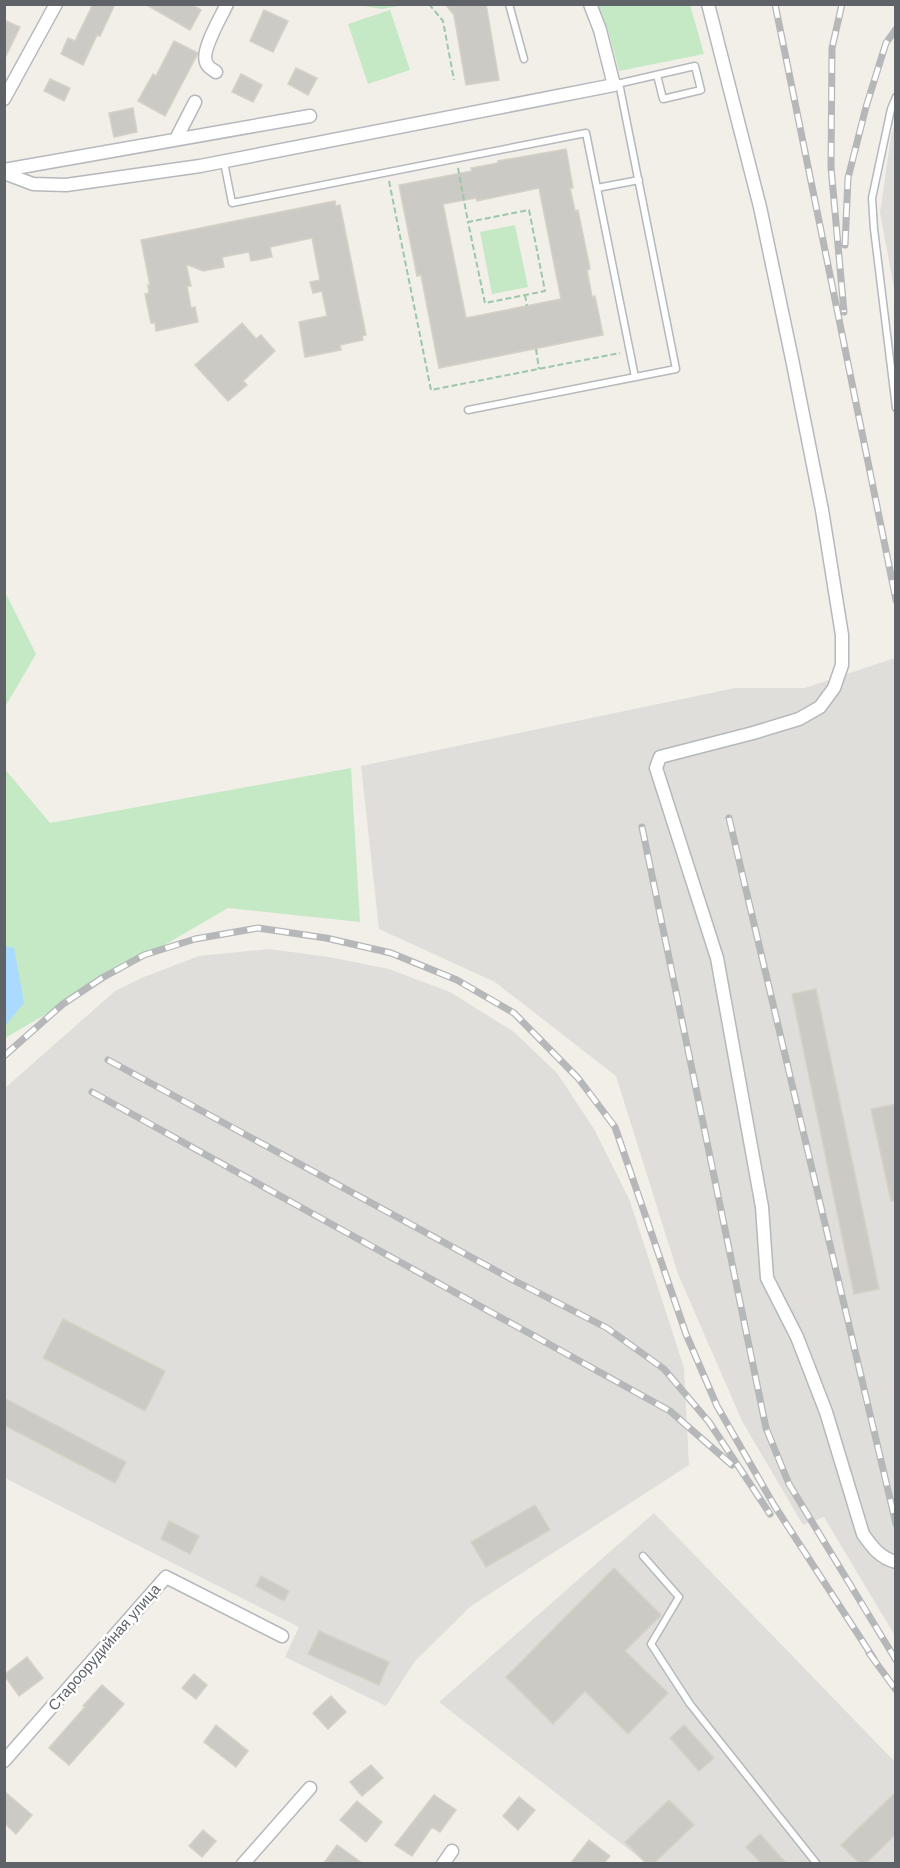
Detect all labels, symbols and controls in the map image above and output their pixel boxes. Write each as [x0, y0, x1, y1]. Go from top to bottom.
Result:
street label: Староорудийная улица [45, 1580, 164, 1714]

